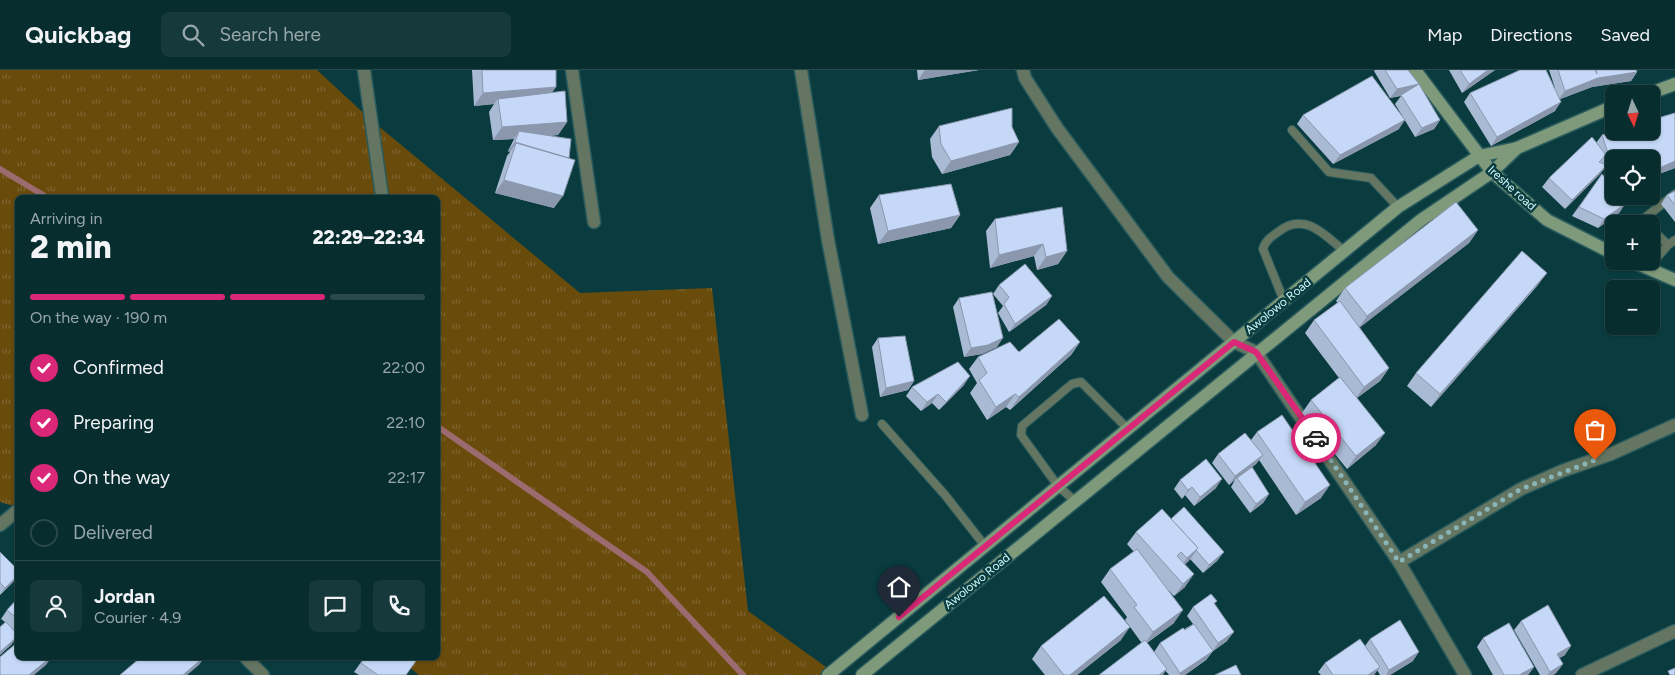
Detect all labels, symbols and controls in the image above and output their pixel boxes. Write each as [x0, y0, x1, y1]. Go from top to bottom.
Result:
search box [161, 12, 511, 57]
text: Quickbag [25, 20, 131, 49]
icon: search [179, 21, 207, 49]
text: Search here [219, 23, 321, 46]
text: Map [1427, 24, 1462, 46]
text: Directions [1490, 24, 1572, 46]
text: Saved [1600, 24, 1650, 46]
north arrow [1605, 85, 1660, 140]
map controls [1605, 85, 1660, 335]
button: locate [1605, 150, 1660, 205]
street label: Ireshe road [1485, 163, 1539, 213]
text: Arriving in [30, 209, 102, 228]
button: + [1605, 215, 1660, 270]
text: 22:29–22:34 [312, 226, 425, 249]
text: 2 min [30, 228, 112, 266]
street label: Awolowo Road [1242, 275, 1314, 337]
button: − [1605, 280, 1660, 335]
text: On the way · 190 m [30, 308, 167, 327]
icon: check [30, 354, 58, 382]
text: Confirmed [73, 356, 164, 379]
text: 22:00 [383, 358, 425, 377]
icon: check [30, 409, 58, 437]
pin [1574, 409, 1616, 460]
text: Preparing [73, 411, 154, 434]
text: 22:10 [386, 413, 425, 432]
courier [1291, 413, 1341, 463]
icon: bag [1581, 416, 1609, 444]
icon: car [1302, 424, 1330, 452]
icon: check [30, 464, 58, 492]
text: On the way [73, 466, 170, 489]
text: 22:17 [388, 468, 425, 487]
text: Delivered [73, 521, 153, 544]
street label: Awolowo Road [941, 550, 1013, 612]
pin [878, 566, 920, 617]
icon: home [885, 573, 913, 601]
button: person [30, 580, 82, 632]
button: chat [309, 580, 361, 632]
button: phone [373, 580, 425, 632]
text: Jordan [94, 585, 155, 608]
text: Courier · 4.9 [94, 608, 181, 627]

